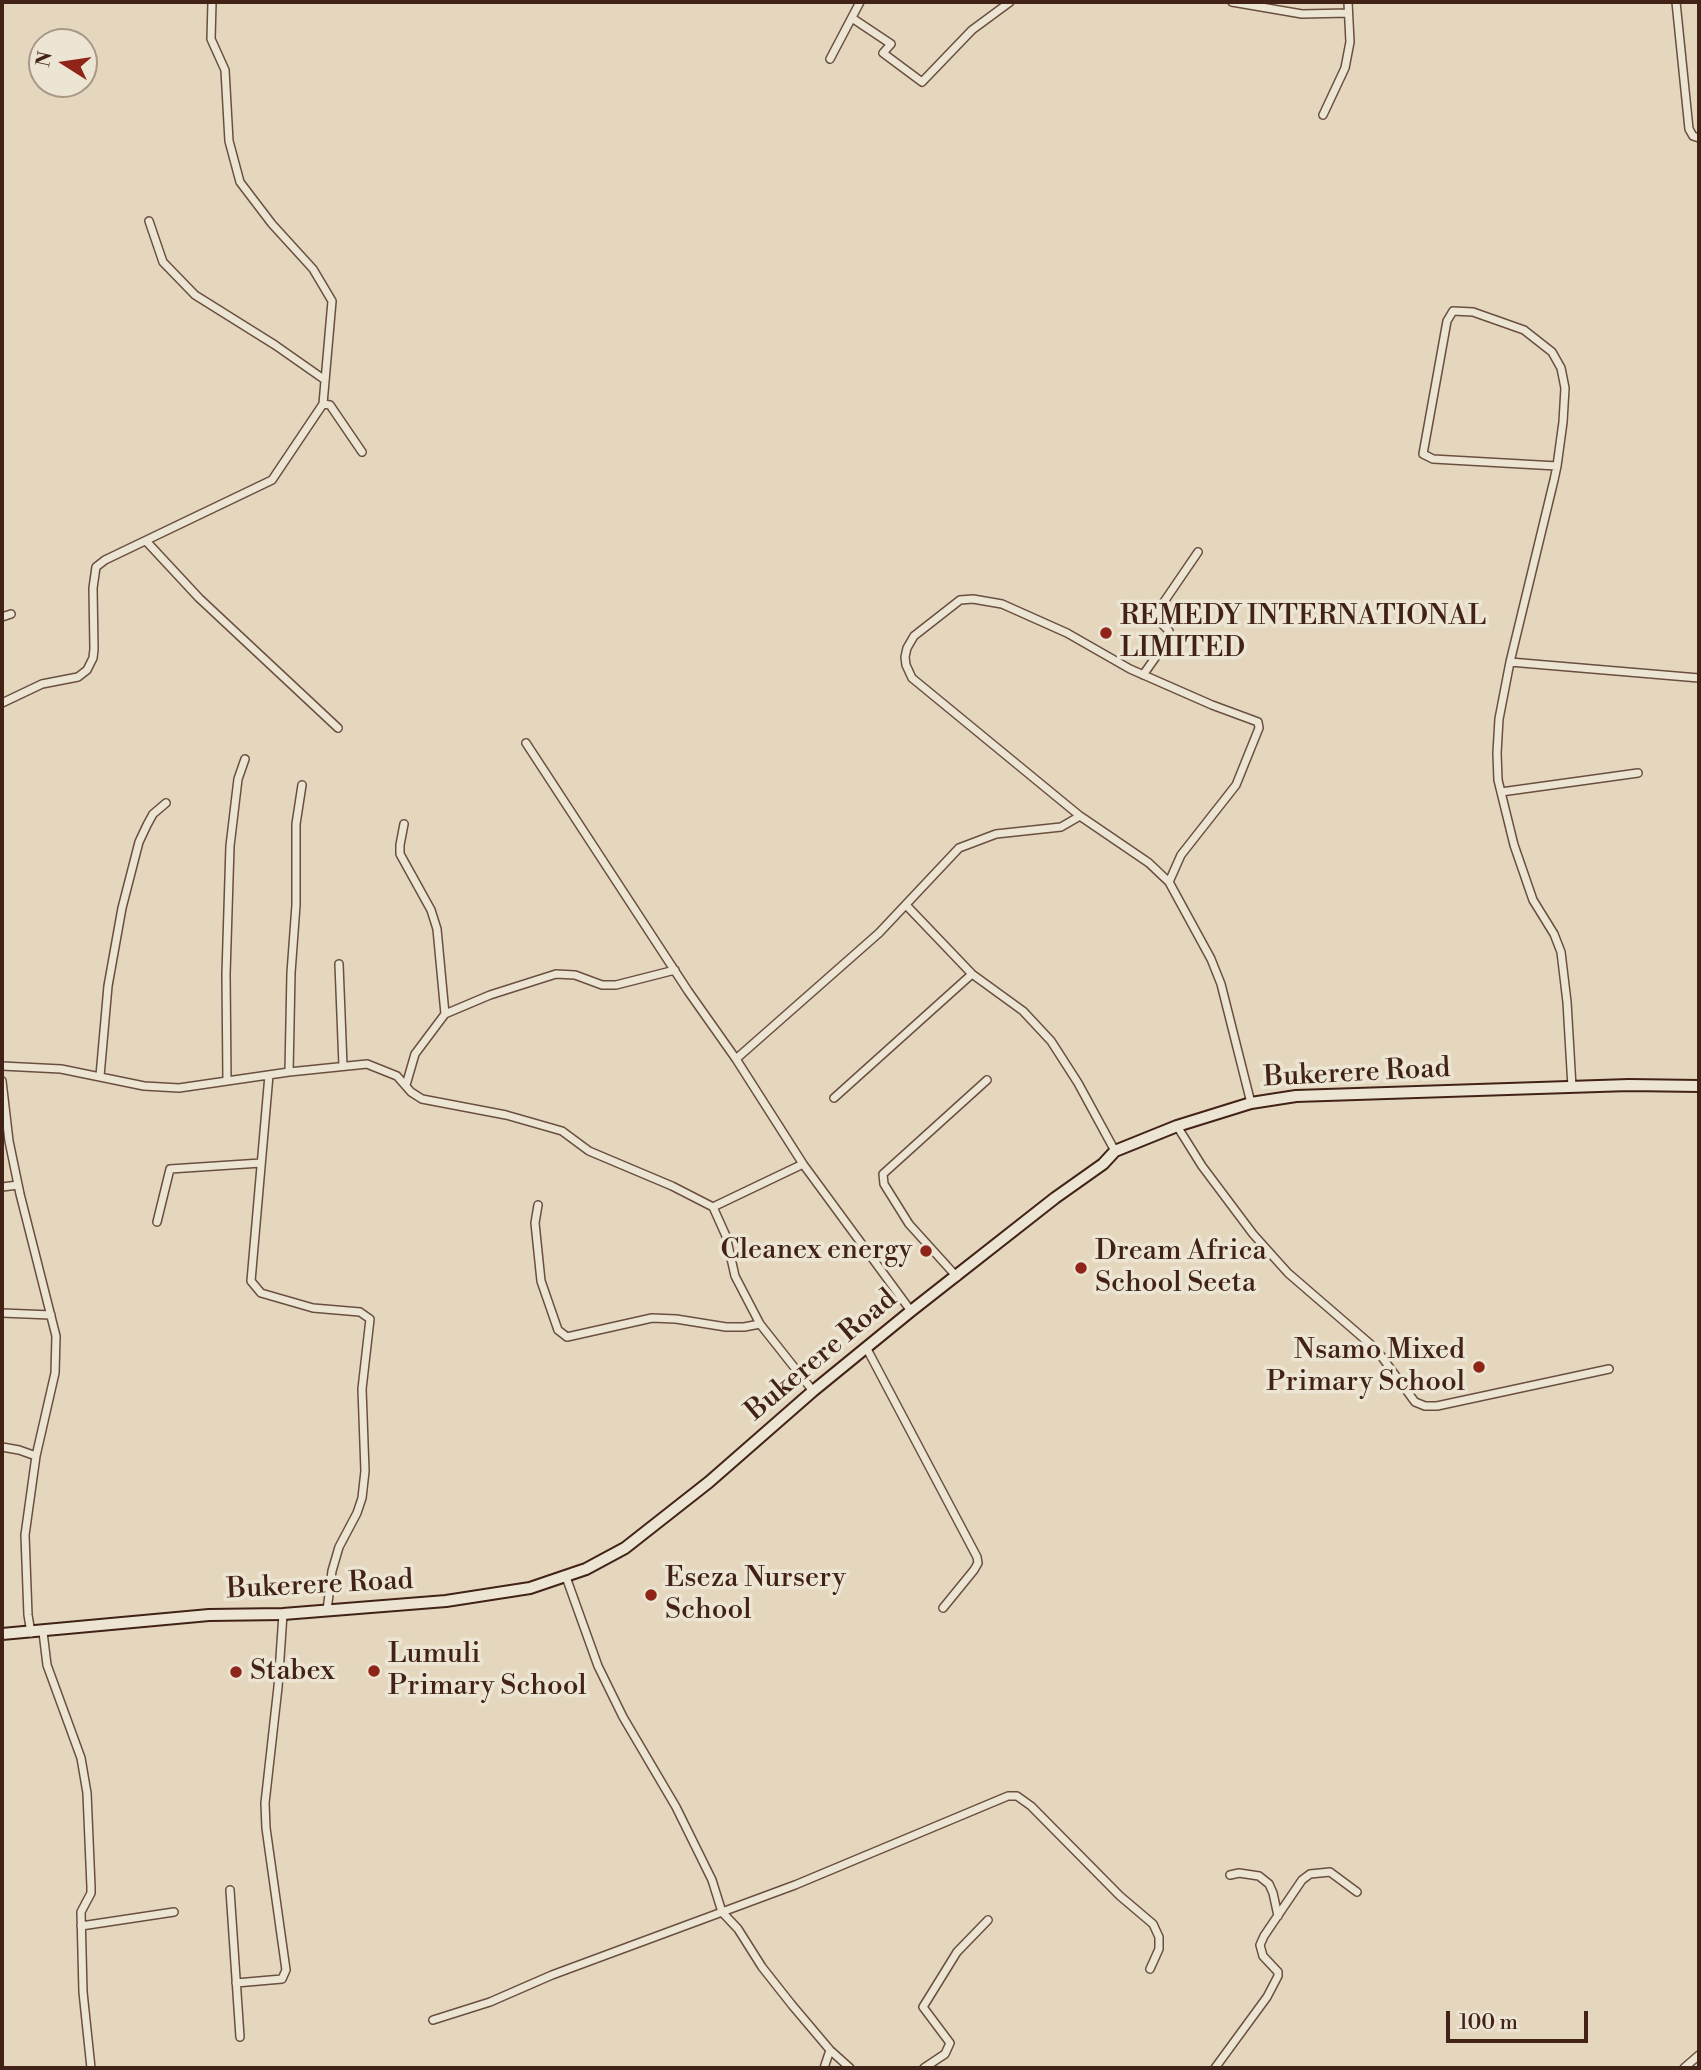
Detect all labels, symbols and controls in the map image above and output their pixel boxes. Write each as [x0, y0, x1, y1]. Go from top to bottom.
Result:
north arrow [28, 28, 98, 98]
text: N [31, 49, 58, 69]
place label: REMEDY INTERNATIONAL LIMITED [1120, 600, 1486, 666]
marker: REMEDY INTERNATIONAL LIMITED [1098, 625, 1114, 641]
street label: Bukerere Road [1263, 1052, 1451, 1096]
place label: Cleanex energy [721, 1234, 912, 1268]
place label: Dream Africa School Seeta [1095, 1235, 1267, 1301]
marker: Cleanex energy [918, 1243, 934, 1259]
marker: Dream Africa School Seeta [1073, 1260, 1089, 1276]
street label: Bukerere Road [740, 1283, 904, 1429]
place label: Nsamo Mixed Primary School [1266, 1334, 1465, 1400]
marker: Nsamo Mixed Primary School [1471, 1359, 1487, 1375]
place label: Eseza Nursery School [665, 1562, 846, 1628]
street label: Bukerere Road [226, 1564, 414, 1608]
marker: Eseza Nursery School [643, 1587, 659, 1603]
place label: Lumuli Primary School [388, 1638, 587, 1704]
place label: Stabex [250, 1655, 335, 1689]
marker: Lumuli Primary School [366, 1663, 382, 1679]
marker: Stabex [228, 1664, 244, 1680]
scale bar [1449, 1996, 1591, 2040]
text: 100 m [1459, 2010, 1518, 2036]

